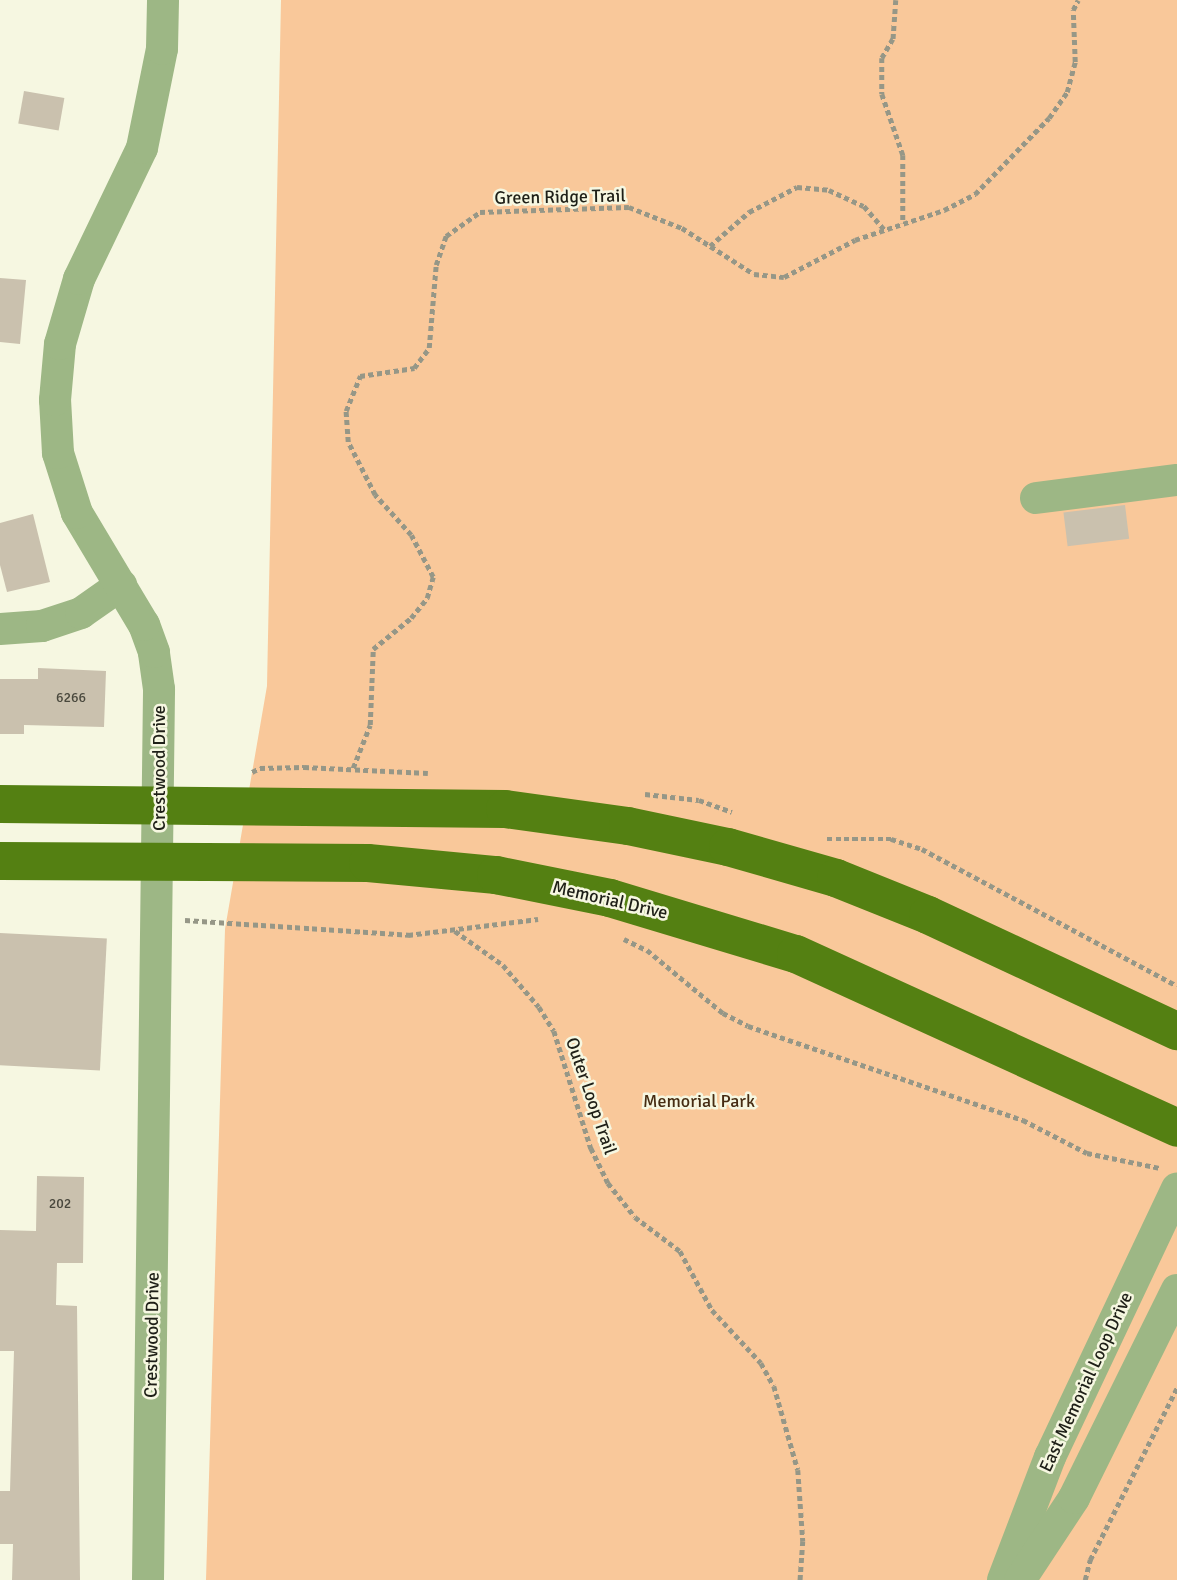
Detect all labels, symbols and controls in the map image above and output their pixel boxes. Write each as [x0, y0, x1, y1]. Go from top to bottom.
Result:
street label: Green Ridge Trail [494, 185, 626, 209]
house number: 6266 [56, 690, 86, 706]
street label: Crestwood Drive [148, 705, 170, 831]
street label: Memorial Drive [550, 876, 670, 924]
street label: Outer Loop Trail [561, 1035, 621, 1157]
park label: Memorial Park [643, 1090, 755, 1112]
house number: 202 [49, 1196, 71, 1212]
street label: Crestwood Drive [140, 1272, 164, 1398]
street label: East Memorial Loop Drive [1035, 1289, 1137, 1475]

